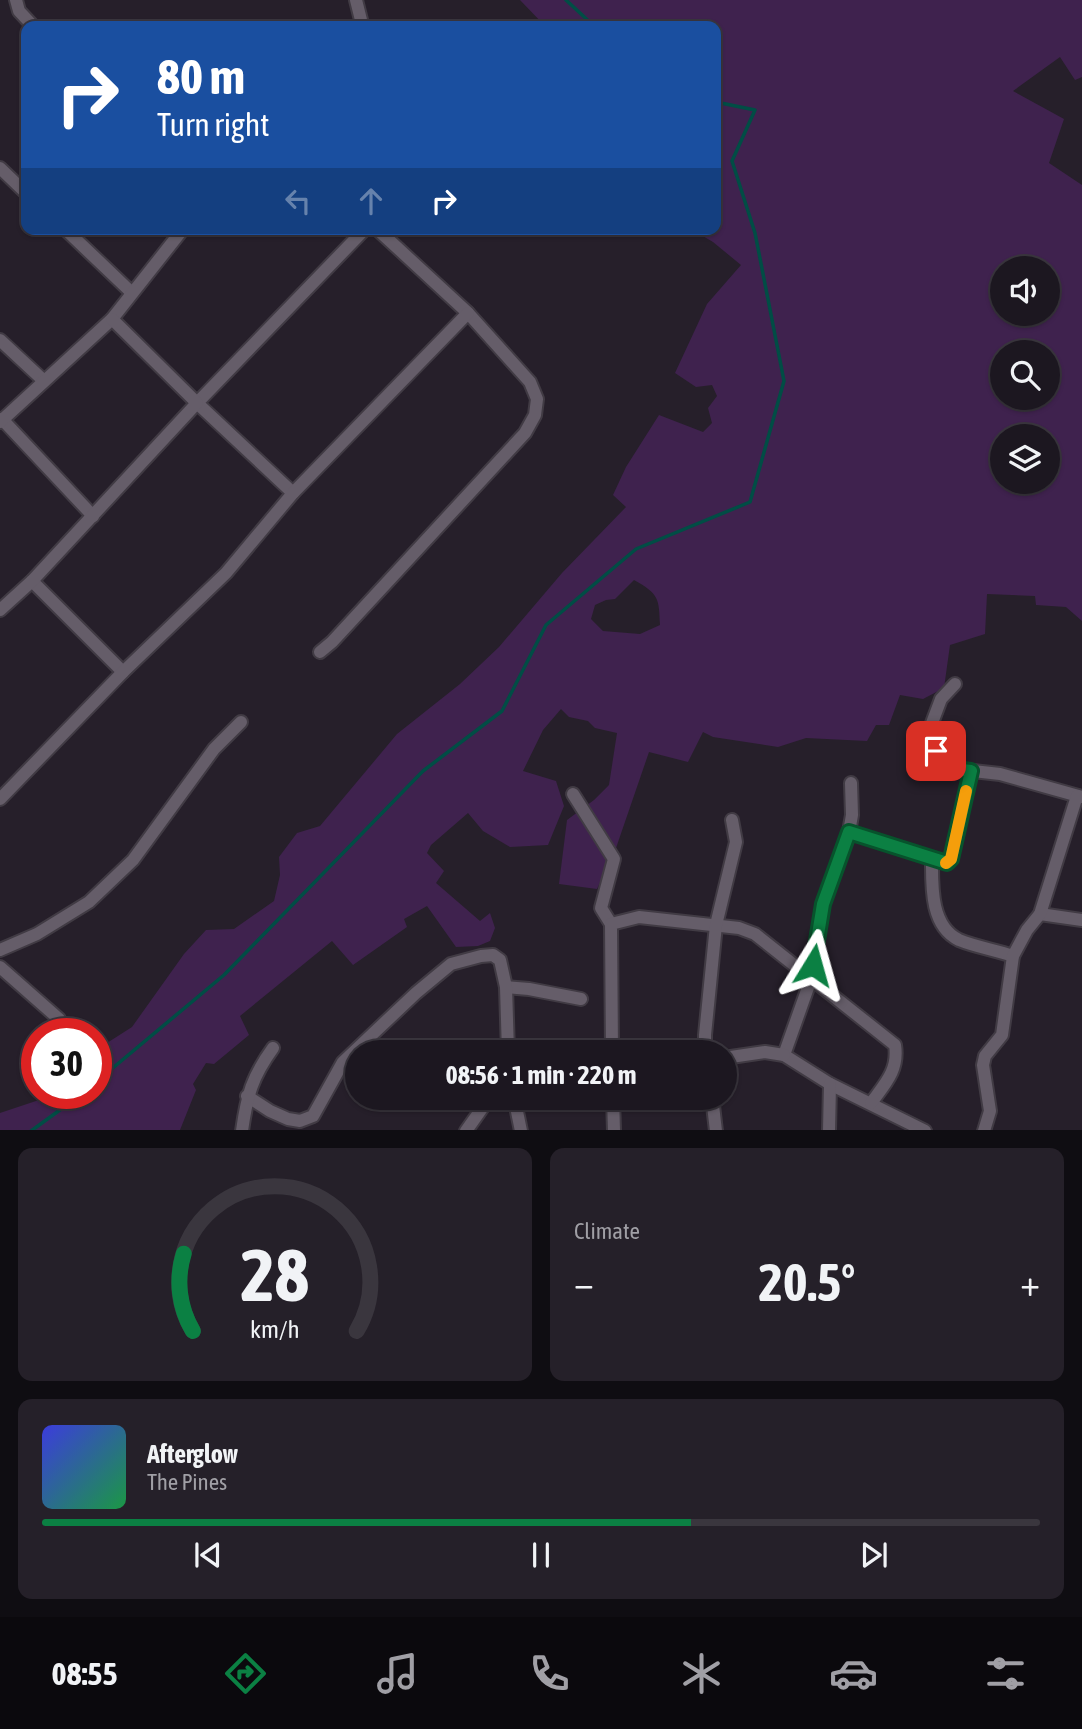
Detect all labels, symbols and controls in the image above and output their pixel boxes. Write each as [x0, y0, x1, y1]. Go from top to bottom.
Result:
text: 80 m [157, 48, 245, 104]
icon: right [42, 49, 133, 140]
text: Turn right [157, 106, 270, 143]
icon: left [279, 182, 317, 220]
icon: ahead [352, 182, 390, 220]
icon: right [425, 182, 463, 220]
map controls [990, 256, 1060, 494]
button: sound [990, 256, 1060, 326]
button: search [990, 340, 1060, 410]
button: layers [990, 424, 1060, 494]
pin [906, 721, 966, 781]
icon: arrive [917, 732, 955, 770]
position arrow [776, 928, 850, 1002]
speed limit sign: 30 [21, 1018, 112, 1109]
text: 08:56 · 1 min · 220 m [446, 1060, 636, 1090]
text: Climate [574, 1218, 640, 1244]
text: 28 [241, 1233, 309, 1316]
text: 20.5° [759, 1252, 855, 1312]
text: − [574, 1261, 594, 1304]
text: + [1020, 1261, 1040, 1304]
text: km/h [250, 1314, 300, 1342]
text: Afterglow [147, 1439, 238, 1469]
text: The Pines [147, 1469, 227, 1495]
icon: previous [189, 1536, 227, 1574]
icon: pause [522, 1536, 560, 1574]
icon: next [855, 1536, 893, 1574]
icon: directions [221, 1649, 270, 1698]
icon: music [373, 1649, 422, 1698]
icon: phone [525, 1649, 574, 1698]
icon: climate [677, 1649, 726, 1698]
icon: car [829, 1649, 878, 1698]
icon: filters [981, 1649, 1030, 1698]
text: 08:55 [52, 1655, 117, 1692]

